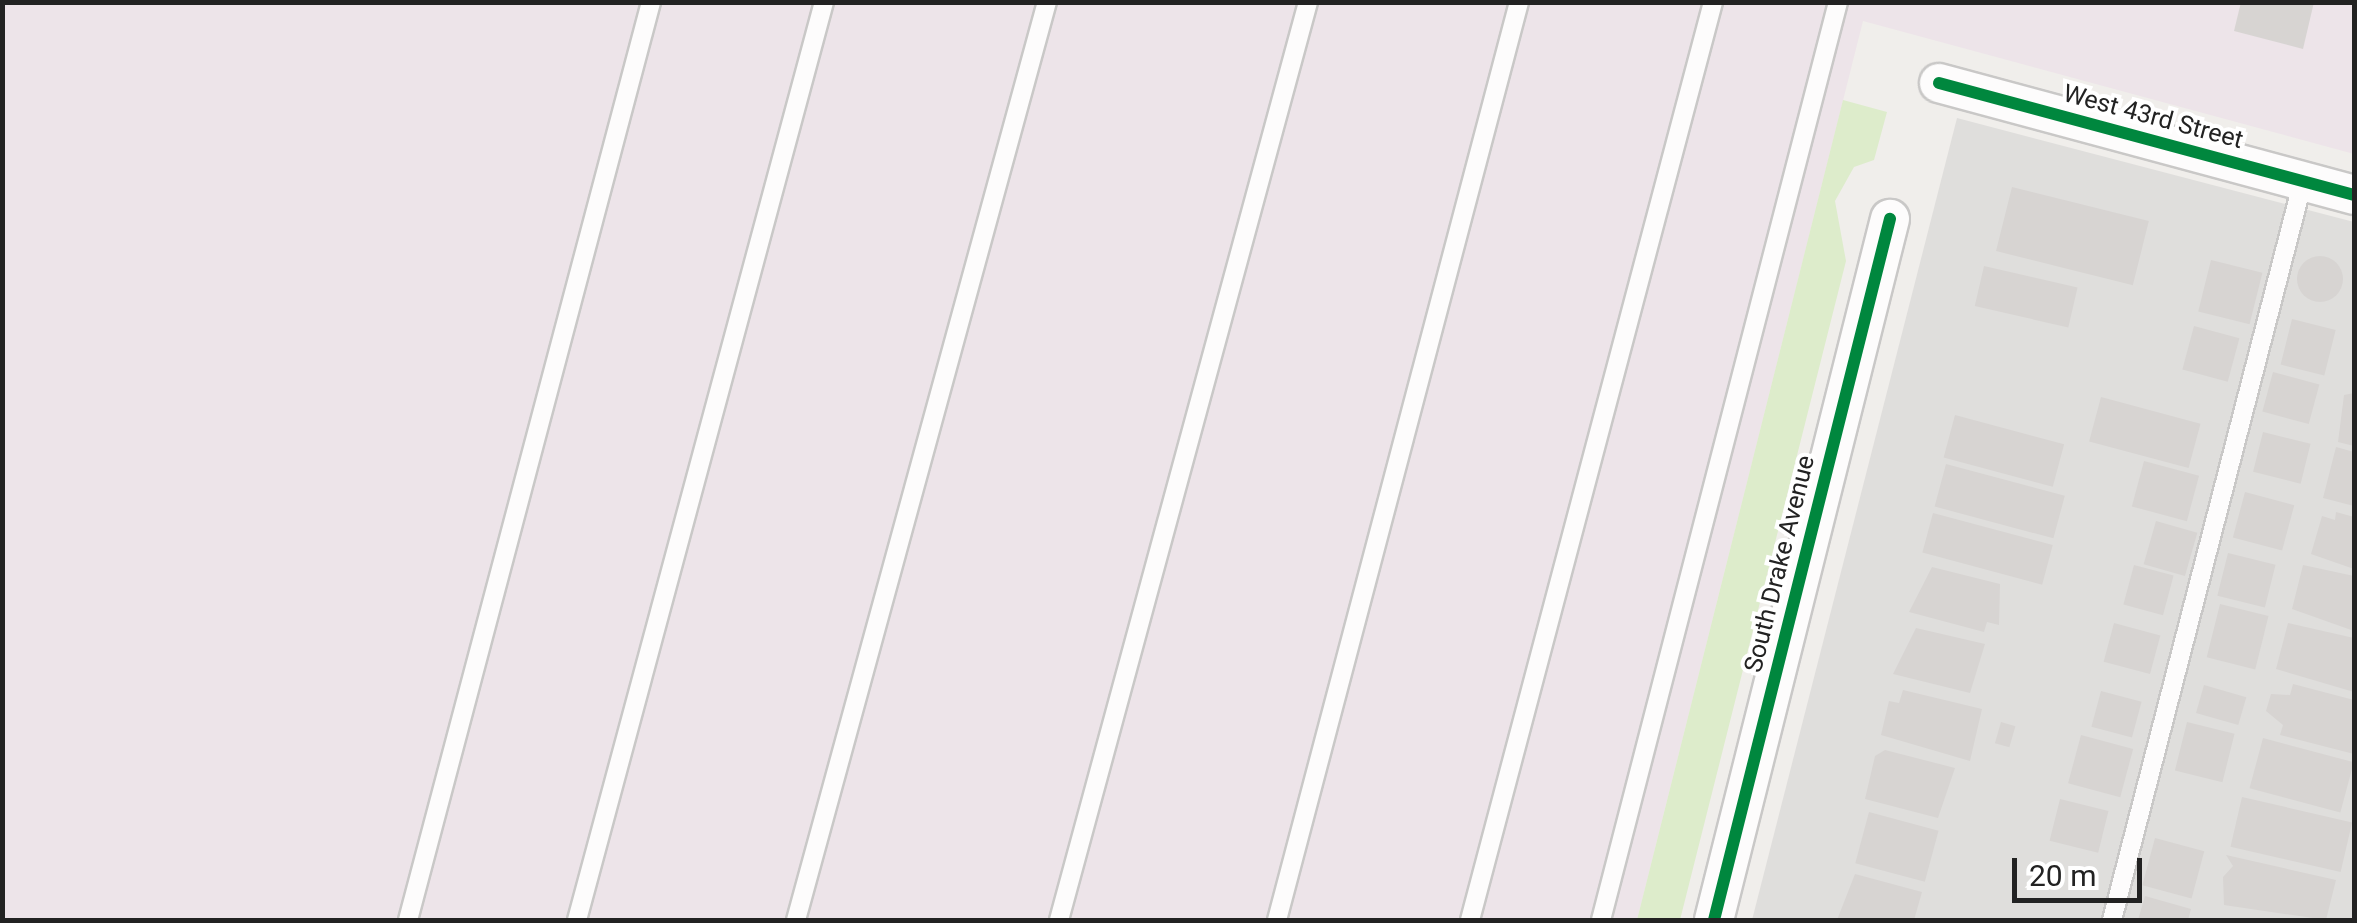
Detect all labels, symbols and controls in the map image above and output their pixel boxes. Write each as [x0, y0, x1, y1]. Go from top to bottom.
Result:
street label: West 43rd Street [2060, 79, 2246, 155]
street label: South Drake Avenue [1739, 452, 1821, 676]
scale bar [2017, 838, 2147, 900]
text: 20 m [2029, 858, 2096, 893]

